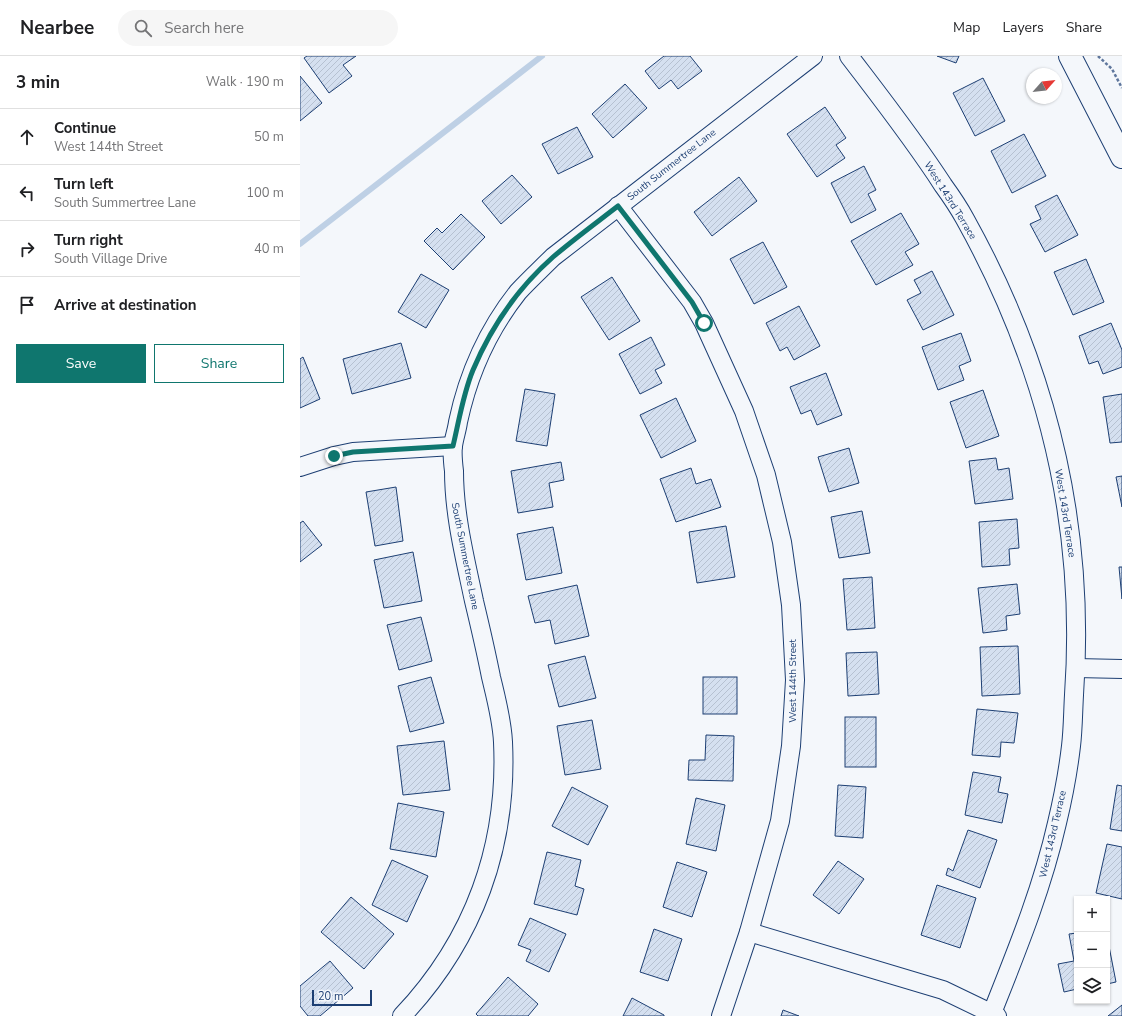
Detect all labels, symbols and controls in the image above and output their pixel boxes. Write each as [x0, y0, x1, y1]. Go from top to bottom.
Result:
search box [118, 10, 398, 46]
text: Nearbee [20, 15, 94, 41]
icon: search [132, 17, 154, 39]
text: Search here [164, 18, 244, 38]
text: Map [953, 18, 980, 37]
text: Layers [1002, 18, 1044, 37]
text: Share [1066, 18, 1102, 37]
north arrow [1026, 68, 1062, 104]
text: 3 min [16, 71, 60, 94]
text: Walk · 190 m [206, 73, 284, 91]
text: Continue [54, 118, 116, 138]
icon: ahead [16, 126, 38, 148]
street label: South Summertree Lane [624, 126, 719, 204]
text: 50 m [254, 128, 284, 146]
text: West 144th Street [54, 138, 163, 156]
street label: West 143rd Terrace [921, 159, 980, 242]
text: Turn left [54, 174, 113, 194]
icon: left [16, 182, 38, 204]
text: 100 m [246, 184, 284, 202]
text: South Summertree Lane [54, 194, 196, 212]
text: Turn right [54, 230, 123, 250]
icon: right [16, 238, 38, 260]
text: 40 m [254, 240, 284, 258]
text: South Village Drive [54, 250, 167, 268]
icon: arrive [16, 294, 38, 316]
text: Arrive at destination [54, 295, 197, 315]
route start [695, 314, 713, 332]
button: Save [16, 344, 146, 383]
button: Share [154, 344, 284, 383]
route end [325, 447, 343, 465]
street label: West 143rd Terrace [1051, 468, 1079, 558]
street label: South Summertree Lane [448, 501, 482, 611]
street label: West 144th Street [786, 639, 800, 723]
street label: West 143rd Terrace [1036, 789, 1070, 879]
map controls [1074, 896, 1110, 1004]
button: + [1074, 896, 1110, 932]
button: − [1074, 932, 1110, 968]
button: layers [1074, 968, 1110, 1004]
scale bar [312, 988, 372, 1007]
text: 20 m [318, 989, 343, 1004]

